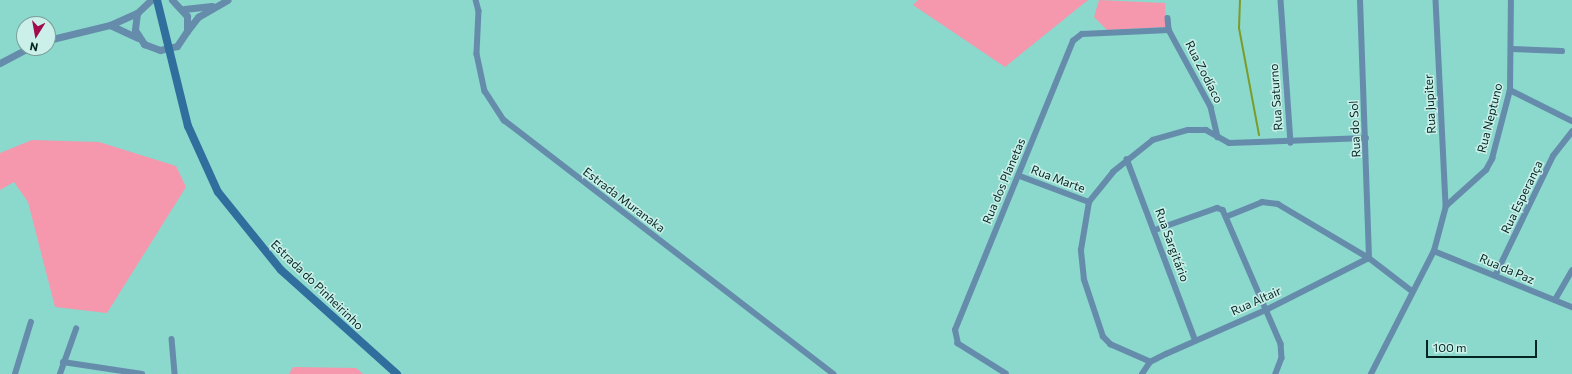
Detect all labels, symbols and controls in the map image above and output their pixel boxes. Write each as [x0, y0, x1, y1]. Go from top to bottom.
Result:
north arrow [16, 16, 56, 56]
street label: Rua Zodíaco [1182, 38, 1226, 106]
text: N [29, 40, 39, 54]
street label: Rua Saturno [1266, 63, 1286, 131]
street label: Rua Jupiter [1421, 74, 1439, 134]
street label: Rua Neptuno [1474, 82, 1506, 154]
street label: Rua do Sol [1346, 100, 1364, 158]
street label: Rua dos Planetas [979, 136, 1029, 226]
street label: Rua Esperança [1498, 158, 1546, 236]
street label: Rua Marte [1029, 162, 1087, 196]
street label: Estrada Muranaka [580, 164, 668, 236]
street label: Rua Sargitário [1152, 206, 1192, 284]
street label: Estrada do Pinheirinho [268, 237, 366, 333]
street label: Rua da Paz [1477, 251, 1537, 287]
street label: Rua Altair [1229, 284, 1283, 318]
scale bar [1428, 332, 1539, 358]
text: 100 m [1433, 340, 1467, 354]

